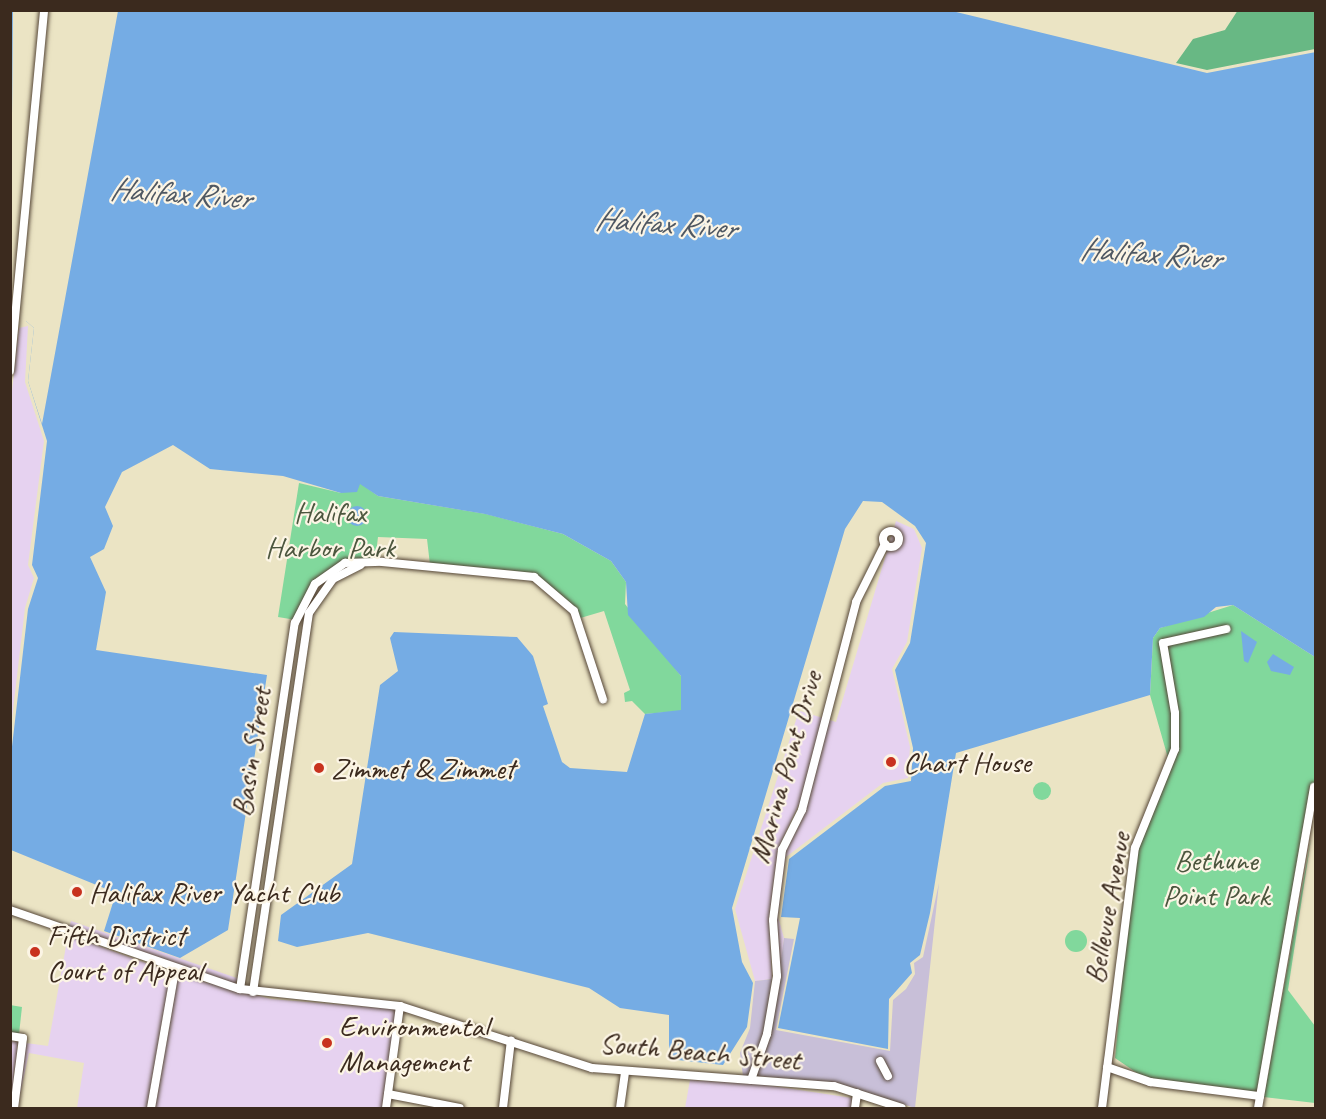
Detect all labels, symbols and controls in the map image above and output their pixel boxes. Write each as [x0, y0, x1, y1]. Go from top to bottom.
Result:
water label: Halifax River [109, 170, 251, 218]
water label: Halifax River [594, 200, 736, 248]
water label: Halifax River [1079, 230, 1221, 278]
park label: Halifax Harbor Park [265, 494, 395, 564]
street label: Marina Point Drive [740, 667, 830, 867]
street label: Basin Street [223, 685, 279, 819]
place label: Chart House [903, 744, 1031, 780]
place label: Zimmet & Zimmet [331, 750, 515, 786]
marker: Chart House [884, 755, 898, 769]
marker: Zimmet & Zimmet [312, 761, 326, 775]
street label: Bellevue Avenue [1076, 830, 1138, 986]
park label: Bethune Point Park [1162, 842, 1270, 912]
place label: Halifax River Yacht Club [89, 874, 339, 910]
marker: Halifax River Yacht Club [70, 885, 84, 899]
place label: Fifth District Court of Appeal [47, 917, 202, 988]
marker: Fifth District Court of Appeal [28, 945, 42, 959]
place label: Environmental Management [339, 1008, 489, 1078]
street label: South Beach Street [598, 1024, 802, 1078]
marker: Environmental Management [320, 1036, 334, 1050]

